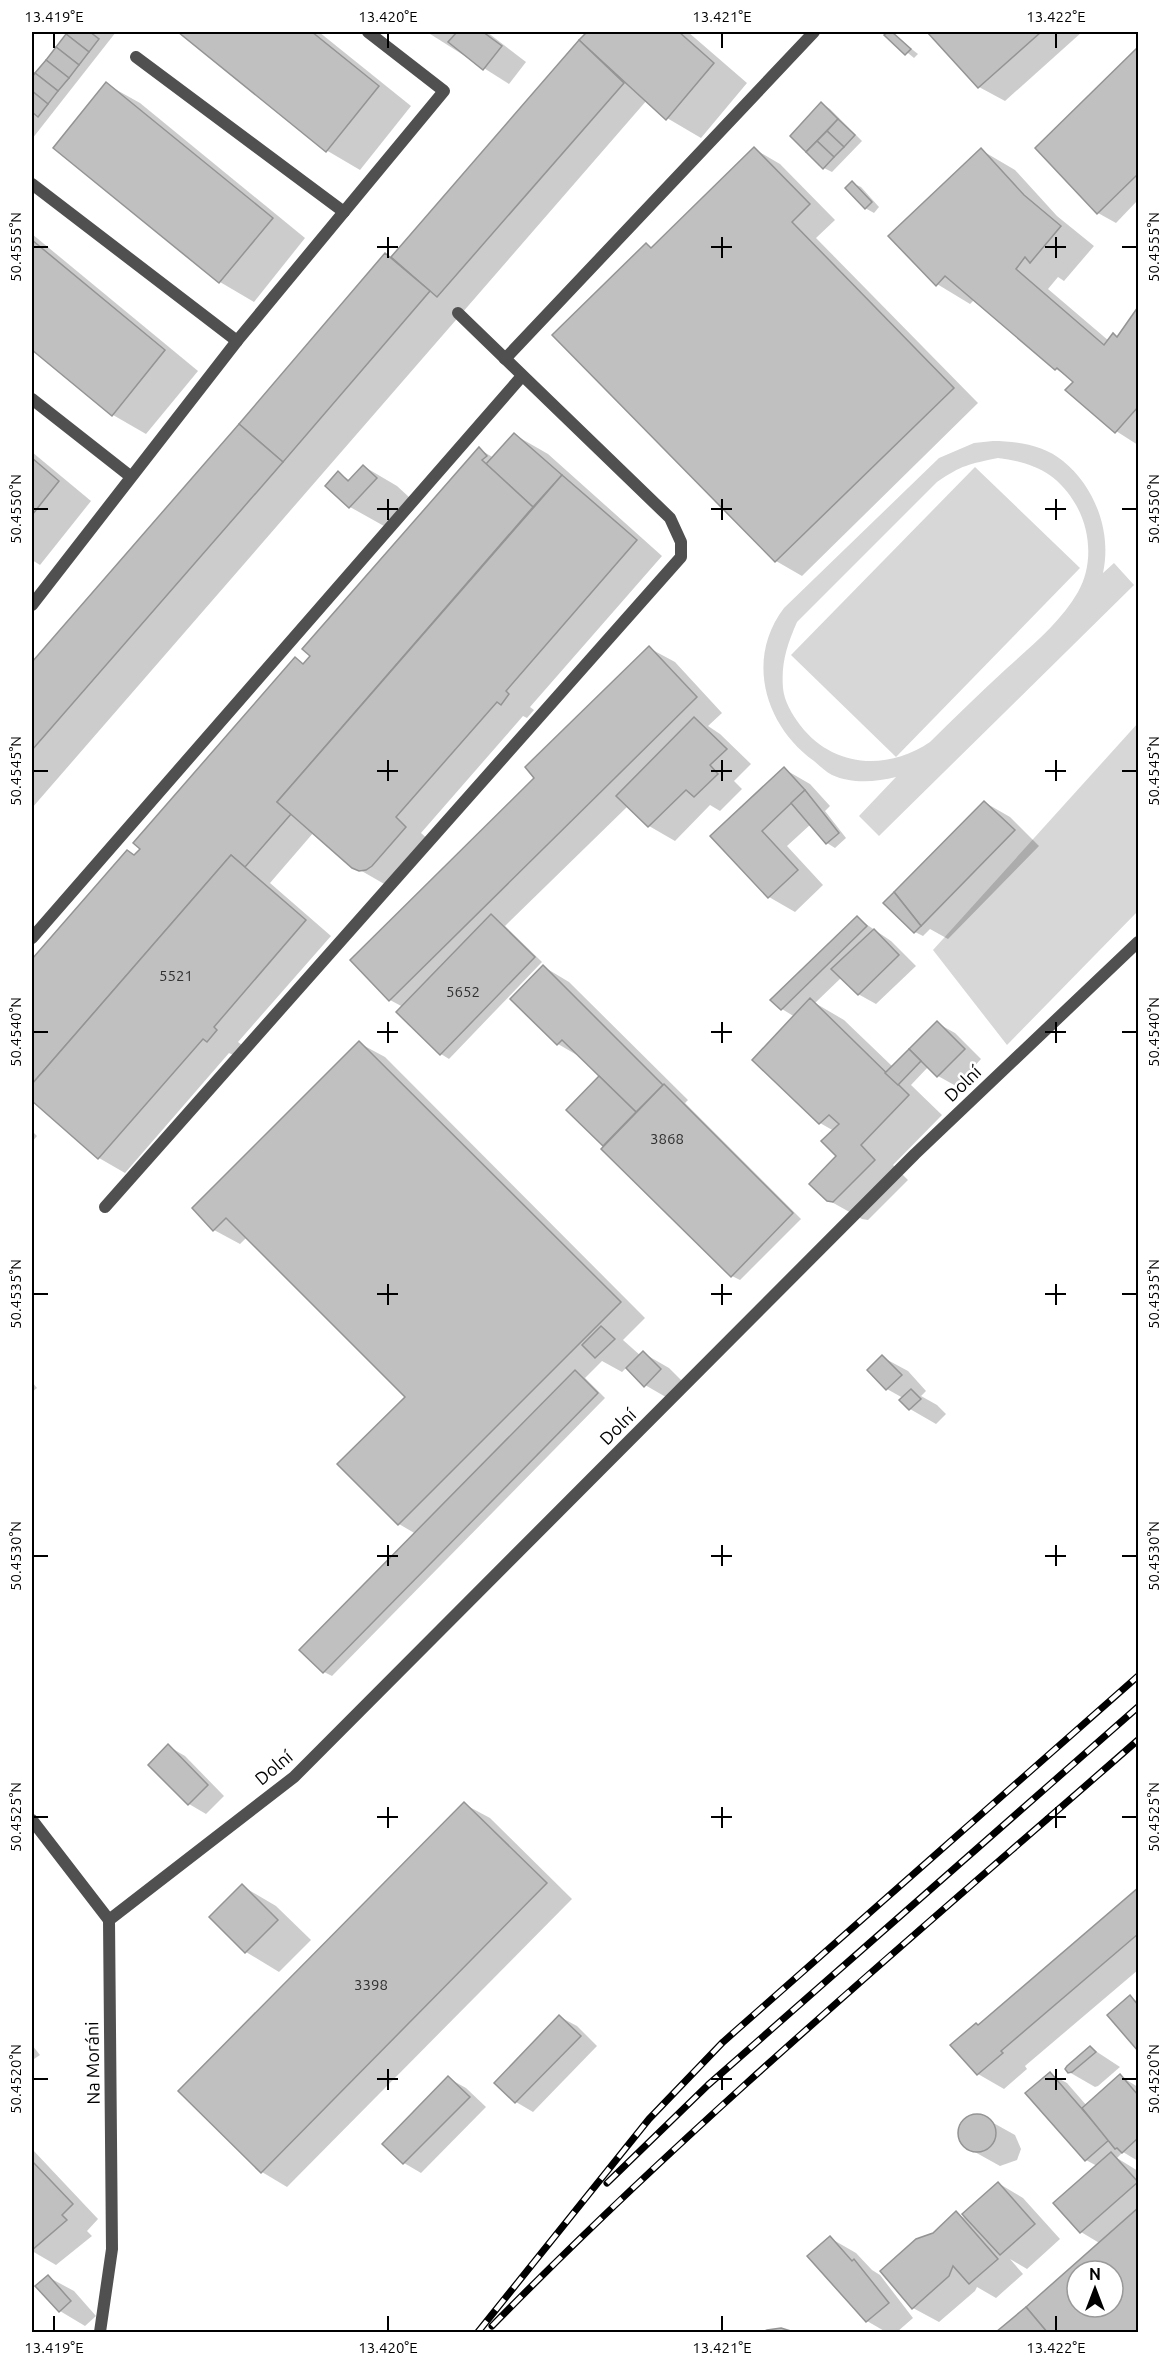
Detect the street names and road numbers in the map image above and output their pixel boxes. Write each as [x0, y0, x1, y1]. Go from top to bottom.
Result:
street label: Dolní [940, 1061, 985, 1105]
street label: Dolní [595, 1404, 640, 1448]
street label: Dolní [251, 1745, 297, 1789]
street label: Na Moráni [81, 2021, 103, 2105]

